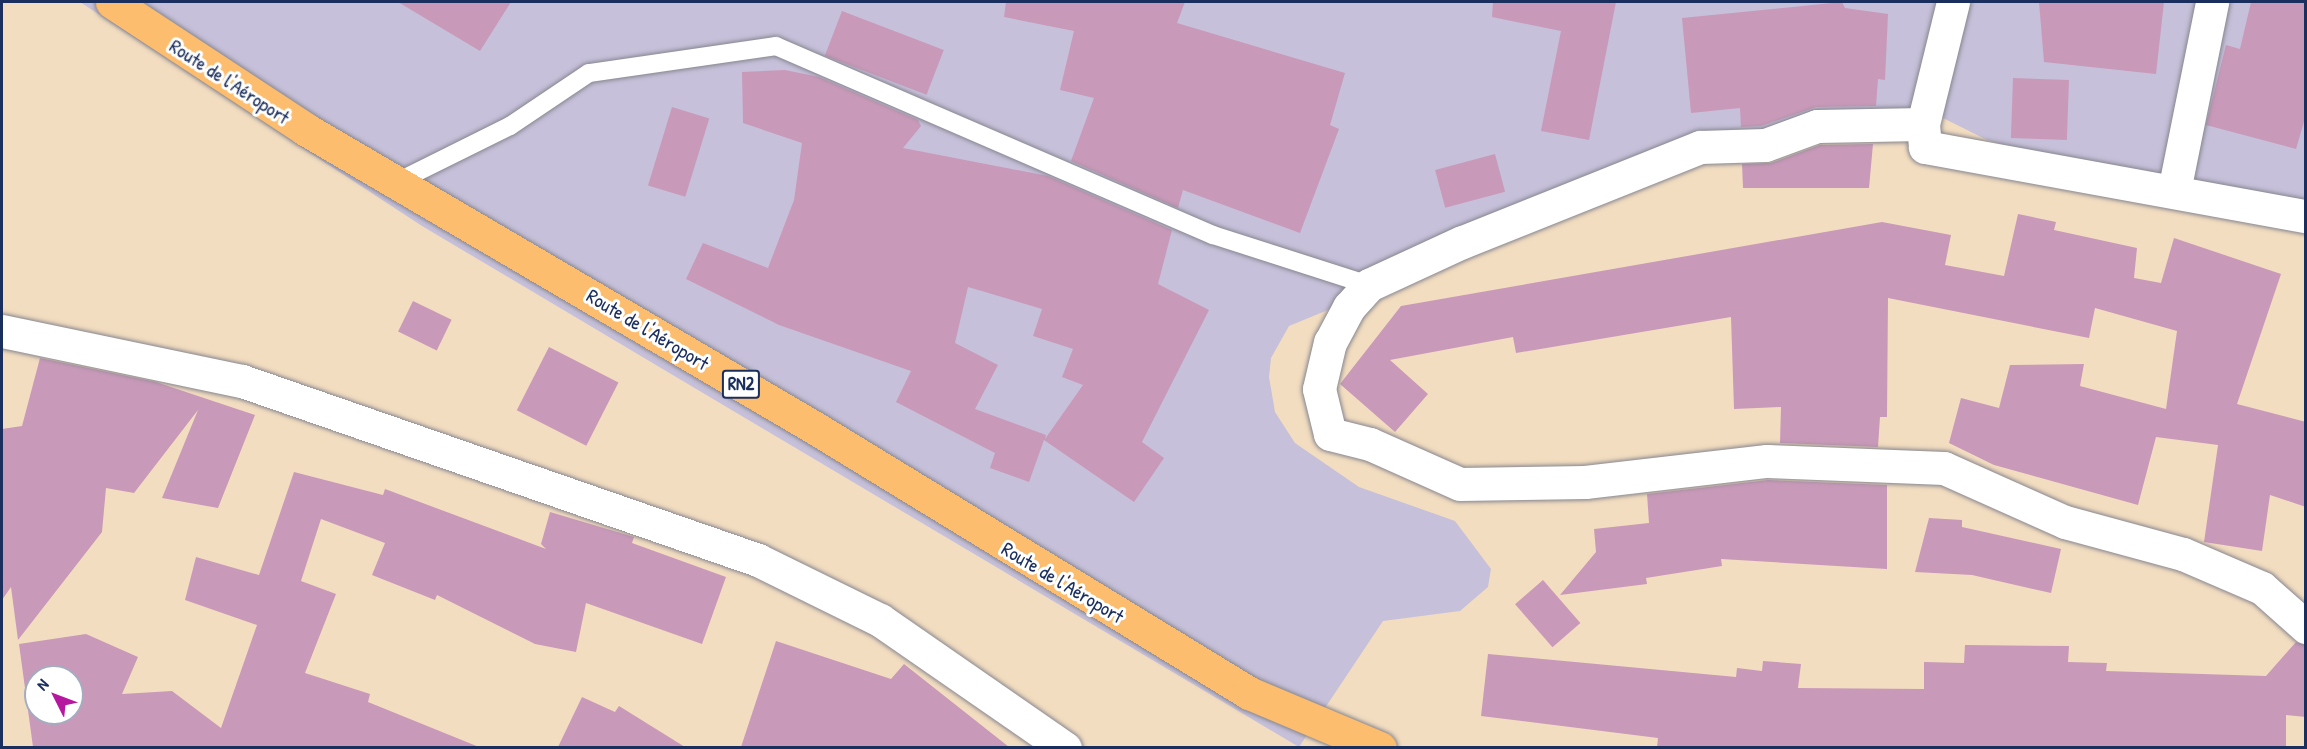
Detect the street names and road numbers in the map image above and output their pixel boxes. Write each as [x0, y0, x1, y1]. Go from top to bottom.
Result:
street label: Route de l'Aéroport [166, 33, 294, 129]
street label: Route de l'Aéroport [583, 283, 713, 375]
road number: RN2 [722, 369, 760, 399]
street label: Route de l'Aéroport [998, 536, 1128, 628]

